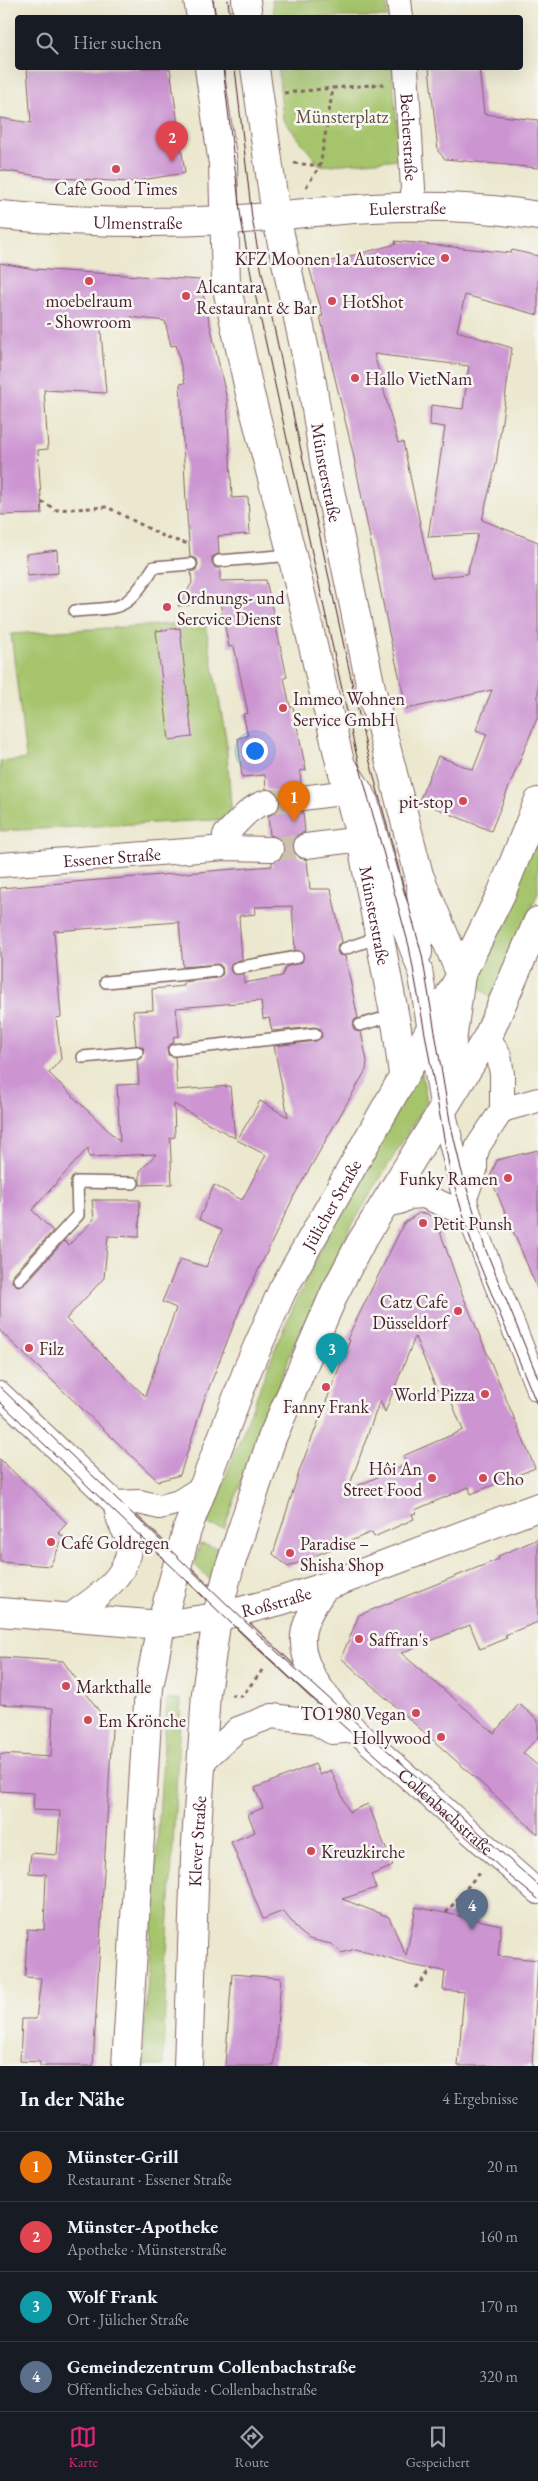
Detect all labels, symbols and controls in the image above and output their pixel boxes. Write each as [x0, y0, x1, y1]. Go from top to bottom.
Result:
search box [15, 15, 523, 70]
icon: search [33, 29, 61, 57]
text: Hier suchen [73, 30, 162, 55]
street label: Becherstraße [396, 92, 424, 181]
park label: Münsterplatz [296, 105, 389, 128]
pin: 2 [156, 121, 188, 162]
marker: Cafè Good Times [110, 163, 122, 175]
place label: Cafè Good Times [55, 177, 178, 200]
street label: Eulerstraße [368, 195, 446, 220]
street label: Ulmenstraße [93, 210, 183, 234]
place label: KFZ Moonen 1a Autoservice [235, 247, 435, 270]
marker: KFZ Moonen 1a Autoservice [439, 252, 451, 264]
marker: moebelraum - Showroom [83, 275, 95, 287]
place label: Alcantara Restaurant & Bar [195, 275, 317, 319]
place label: moebelraum - Showroom [45, 289, 133, 333]
marker: Alcantara Restaurant & Bar [180, 290, 192, 302]
place label: HotShot [342, 290, 404, 313]
marker: HotShot [326, 295, 338, 307]
place label: Hallo VietNam [365, 367, 472, 390]
marker: Hallo VietNam [349, 372, 361, 384]
street label: Münsterstraße [307, 421, 348, 524]
place label: Ordnungs- und Sercvice Dienst [177, 586, 286, 630]
marker: Ordnungs- und Sercvice Dienst [161, 601, 173, 613]
place label: Immeo Wohnen Service GmbH [293, 687, 406, 731]
marker: Immeo Wohnen Service GmbH [277, 702, 289, 714]
your location [242, 738, 268, 764]
pin: 1 [278, 781, 310, 822]
place label: pit-stop [399, 790, 453, 813]
marker: pit-stop [457, 795, 469, 807]
street label: Essener Straße [62, 841, 162, 872]
street label: Münsterstraße [355, 864, 396, 967]
street label: Jülicher Straße [295, 1155, 366, 1256]
place label: Funky Ramen [399, 1167, 498, 1190]
marker: Funky Ramen [502, 1172, 514, 1184]
place label: Petit Punsh [433, 1212, 512, 1235]
marker: Petit Punsh [417, 1217, 429, 1229]
place label: Catz Cafe Düsseldorf [372, 1290, 450, 1334]
marker: Catz Cafe Düsseldorf [452, 1305, 464, 1317]
pin: 3 [316, 1333, 348, 1374]
place label: Filz [39, 1337, 64, 1360]
marker: Filz [23, 1342, 35, 1354]
marker: Fanny Frank [320, 1381, 332, 1393]
place label: World Pizza [393, 1383, 476, 1406]
marker: World Pizza [479, 1388, 491, 1400]
place label: Fanny Frank [283, 1395, 370, 1418]
place label: Hôi An Street Food [343, 1457, 423, 1501]
place label: Cho [493, 1467, 524, 1490]
marker: Hôi An Street Food [426, 1472, 438, 1484]
marker: Cho [477, 1472, 489, 1484]
place label: Café Goldregen [61, 1531, 170, 1554]
place label: Paradise – Shisha Shop [300, 1532, 384, 1576]
marker: Café Goldregen [45, 1536, 57, 1548]
marker: Paradise – Shisha Shop [284, 1547, 296, 1559]
street label: Roßstraße [238, 1580, 314, 1622]
place label: Saffran's [369, 1628, 428, 1651]
marker: Saffran's [353, 1633, 365, 1645]
place label: Markthalle [76, 1675, 151, 1698]
marker: Markthalle [60, 1680, 72, 1692]
place label: TO1980 Vegan [301, 1702, 406, 1725]
marker: TO1980 Vegan [410, 1707, 422, 1719]
place label: Em Krönche [98, 1709, 186, 1732]
marker: Em Krönche [82, 1714, 94, 1726]
place label: Hollywood [352, 1726, 432, 1749]
marker: Hollywood [435, 1731, 447, 1743]
street label: Collenbachstraße [394, 1762, 499, 1859]
street label: Klever Straße [183, 1795, 211, 1887]
place label: Kreuzkirche [321, 1840, 405, 1863]
marker: Kreuzkirche [305, 1845, 317, 1857]
pin: 4 [456, 1889, 488, 1930]
text: In der Nähe [20, 2085, 125, 2112]
text: 4 Ergebnisse [442, 2088, 518, 2109]
text: Münster-Grill [67, 2144, 179, 2169]
text: 1 [32, 2156, 40, 2177]
text: 20 m [487, 2156, 518, 2177]
text: Restaurant · Essener Straße [67, 2169, 232, 2190]
text: Münster-Apotheke [67, 2214, 218, 2239]
text: 2 [32, 2226, 40, 2247]
text: 160 m [479, 2226, 518, 2247]
text: Apotheke · Münsterstraße [67, 2239, 226, 2260]
text: Wolf Frank [67, 2284, 158, 2309]
text: 3 [32, 2296, 40, 2317]
text: 170 m [479, 2296, 518, 2317]
text: Ort · Jülicher Straße [67, 2309, 189, 2330]
text: Gemeindezentrum Collenbachstraße [67, 2354, 356, 2379]
text: 4 [32, 2366, 40, 2387]
text: 320 m [479, 2366, 518, 2387]
text: Öffentliches Gebäude · Collenbachstraße [67, 2379, 317, 2400]
tab: Karte [68, 2423, 98, 2471]
tab: Route [235, 2423, 269, 2471]
tab: Gespeichert [406, 2423, 470, 2471]

